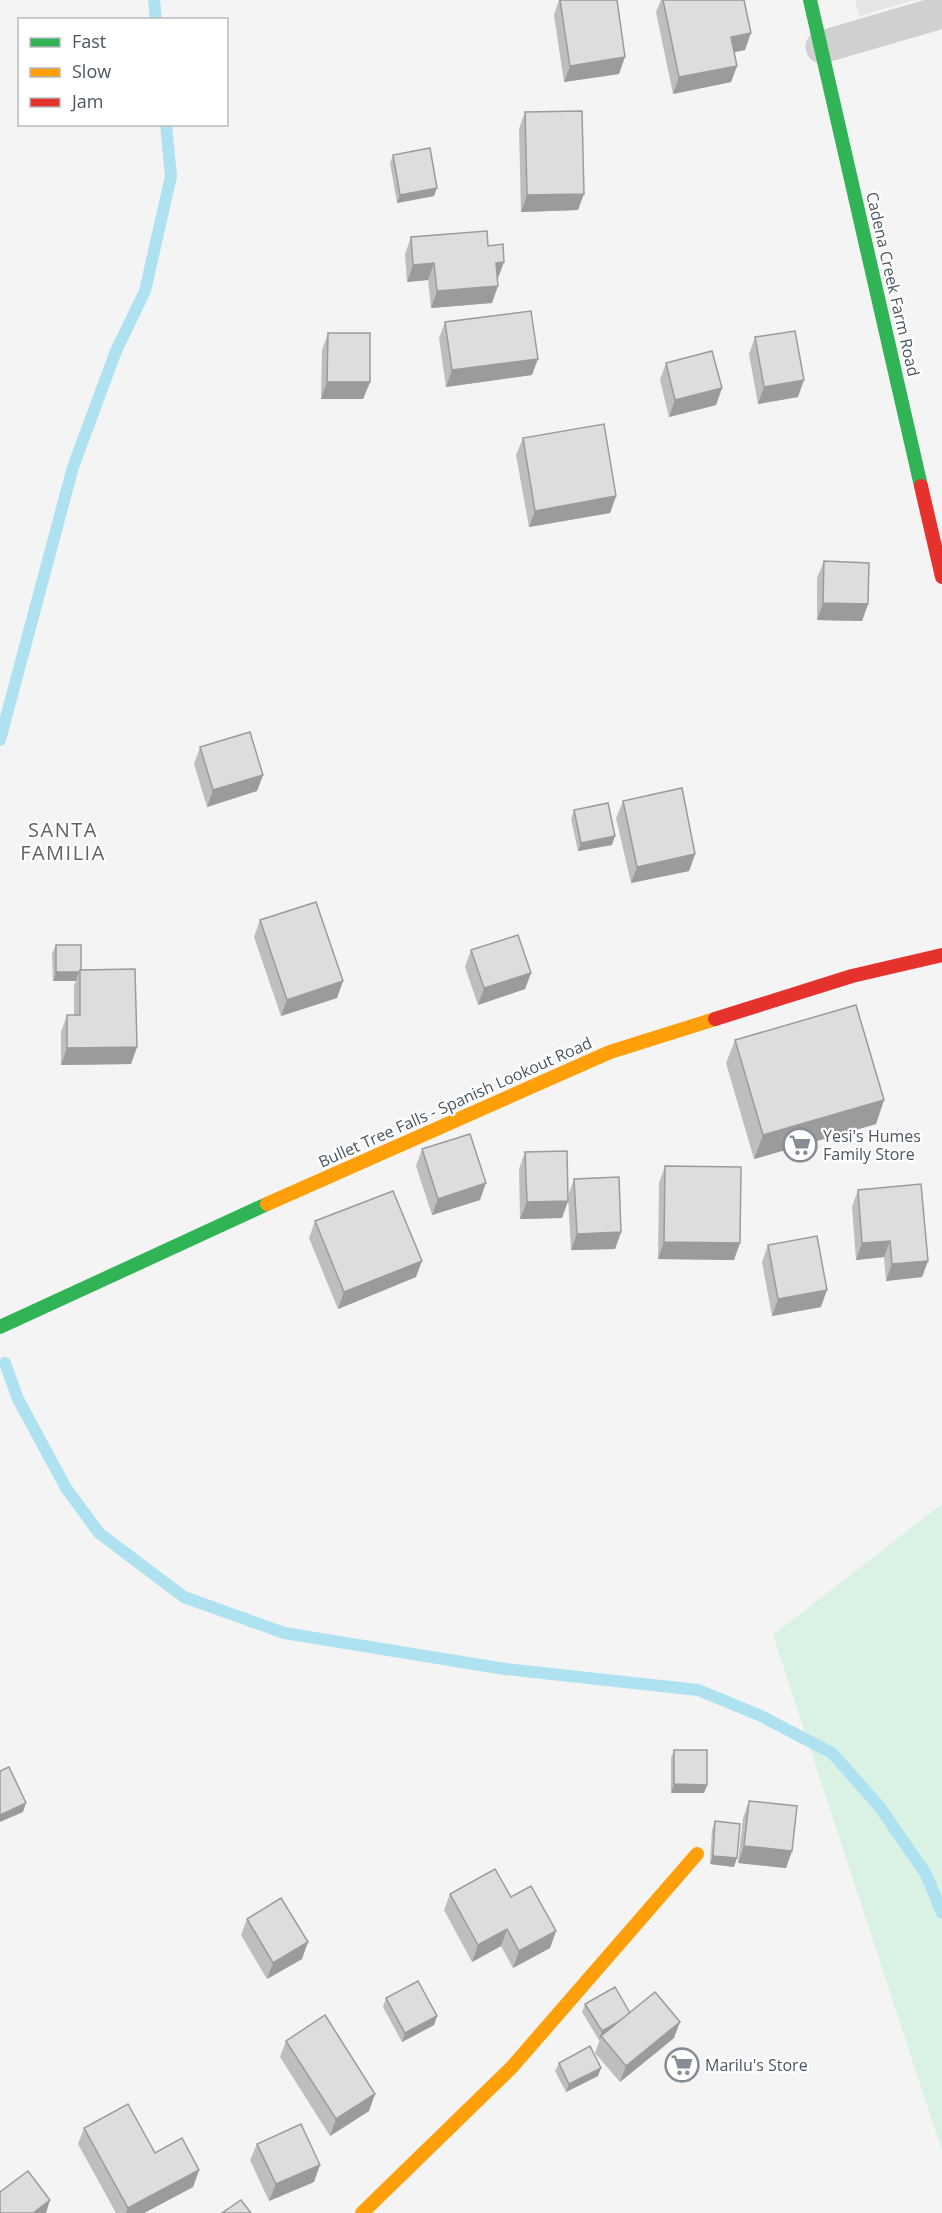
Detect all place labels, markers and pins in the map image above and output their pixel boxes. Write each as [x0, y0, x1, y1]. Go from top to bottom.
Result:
place label: Yesi's Humes Family Store [823, 1125, 921, 1165]
supermarket icon: Yesi's Humes Family Store [782, 1127, 818, 1163]
supermarket icon: Marilu's Store [664, 2047, 700, 2083]
place label: Marilu's Store [705, 2054, 808, 2076]

